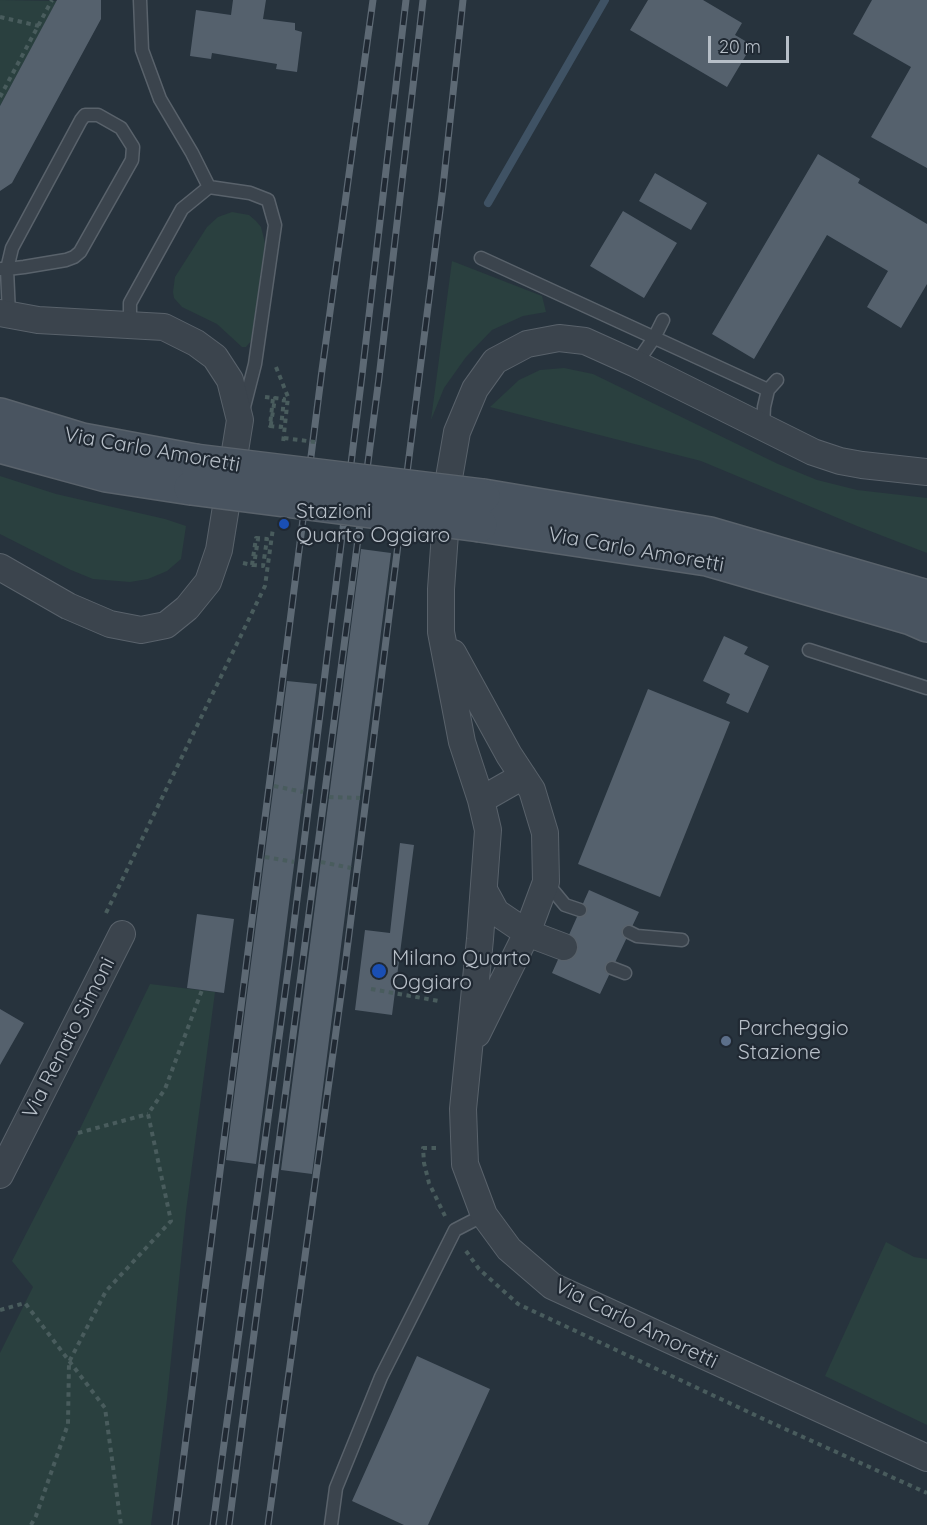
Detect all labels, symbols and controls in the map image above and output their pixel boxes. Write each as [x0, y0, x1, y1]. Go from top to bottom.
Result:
scale bar [711, 24, 792, 62]
text: 20 m [719, 35, 761, 58]
street label: Via Carlo Amoretti [62, 422, 242, 478]
place label: Stazioni Quarto Oggiaro [296, 499, 450, 549]
marker: Stazioni Quarto Oggiaro [277, 517, 291, 531]
street label: Via Carlo Amoretti [546, 522, 726, 578]
place label: Milano Quarto Oggiaro [392, 946, 531, 996]
street label: Via Renato Simoni [17, 953, 121, 1123]
marker: Milano Quarto Oggiaro [370, 962, 388, 980]
place label: Parcheggio Stazione [738, 1016, 849, 1066]
marker: Parcheggio Stazione [719, 1034, 733, 1048]
street label: Via Carlo Amoretti [550, 1274, 722, 1374]

